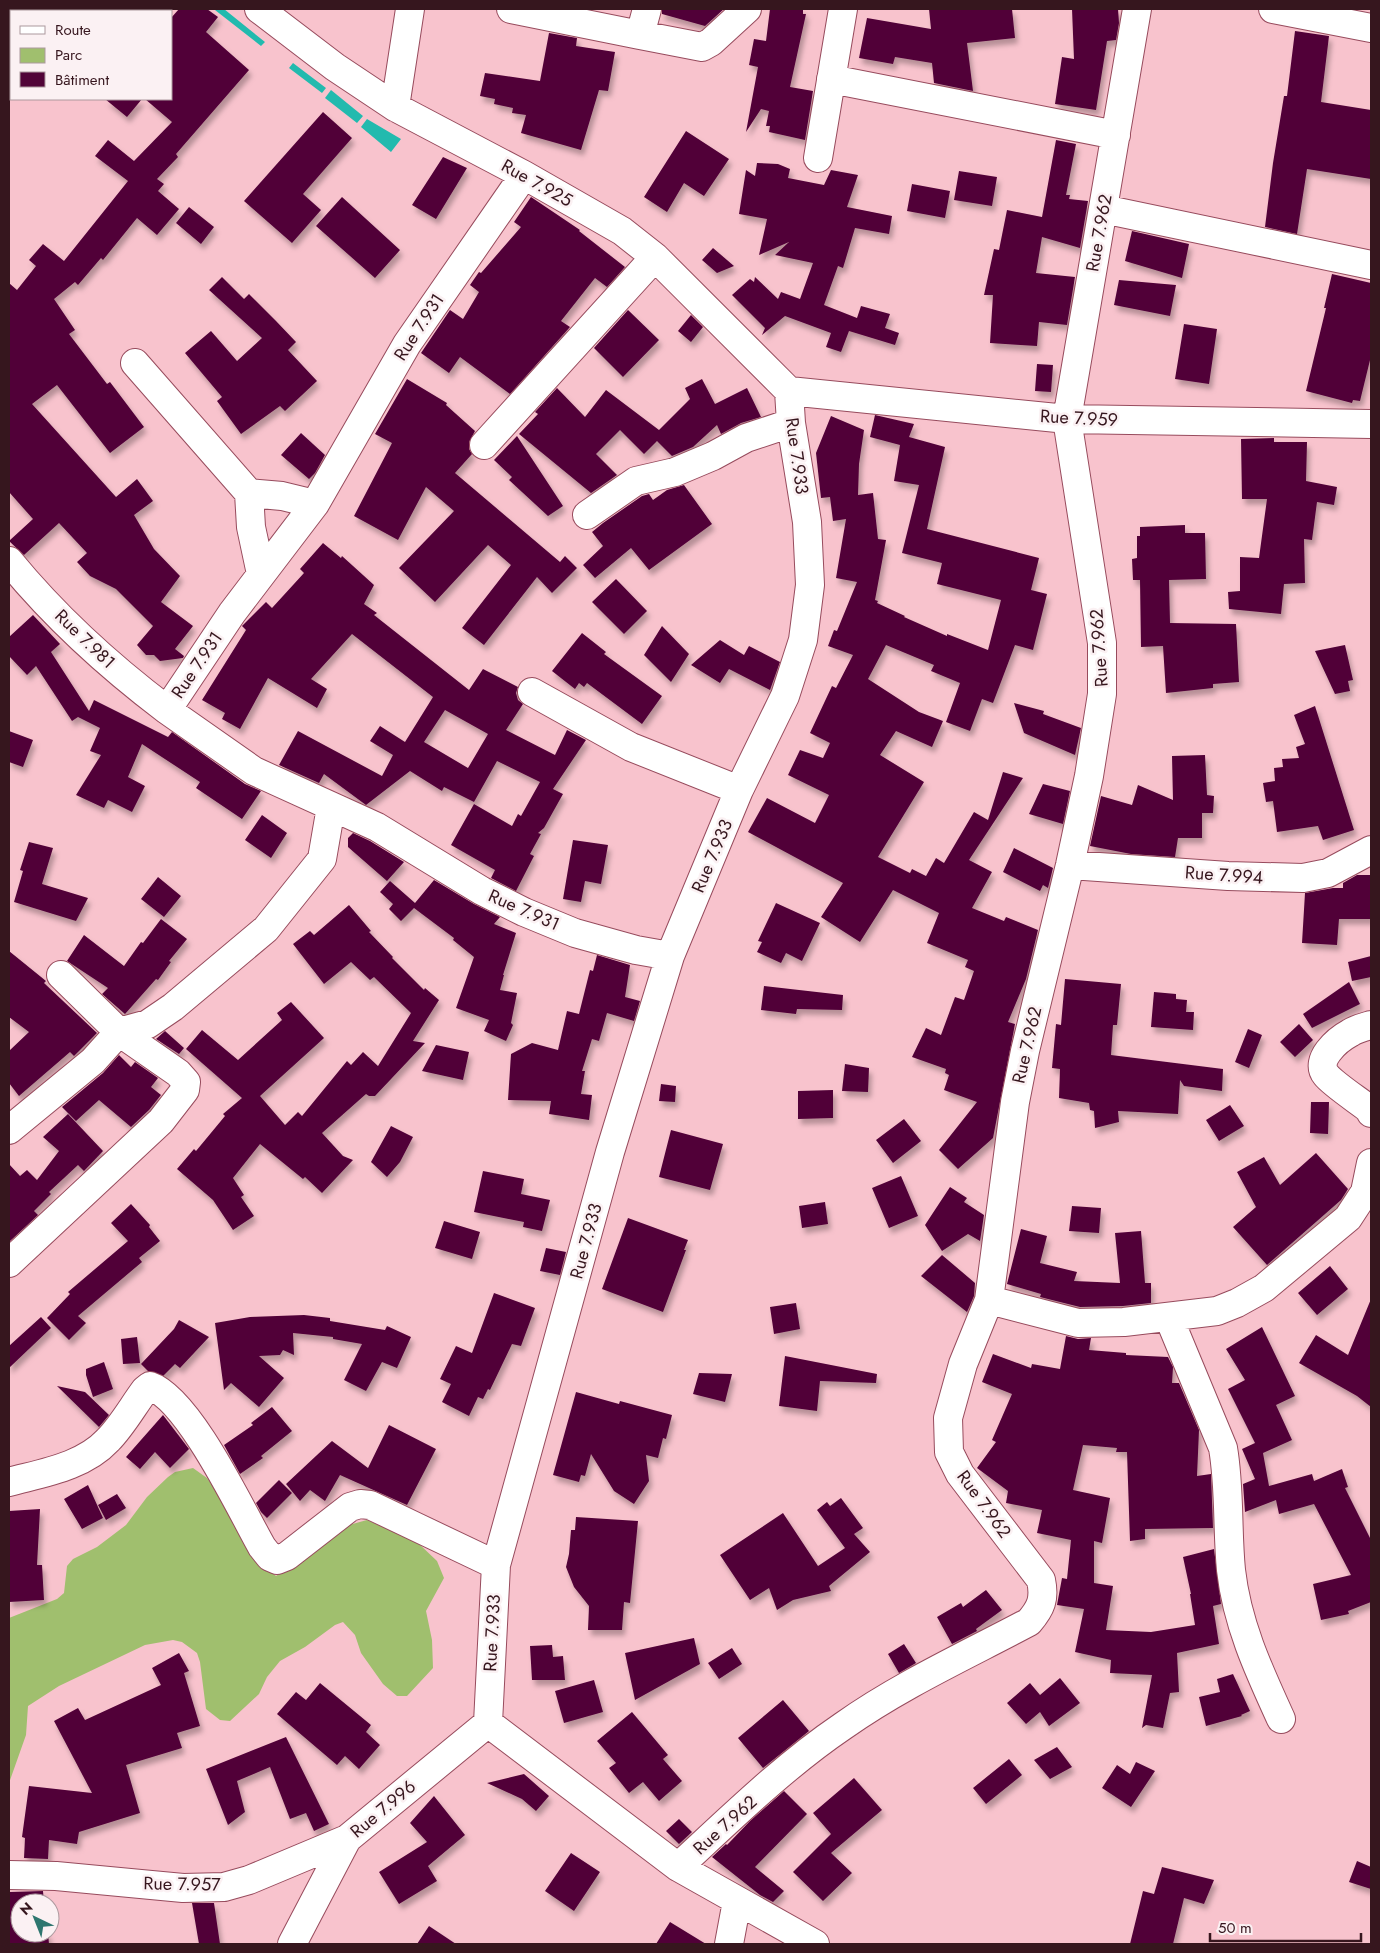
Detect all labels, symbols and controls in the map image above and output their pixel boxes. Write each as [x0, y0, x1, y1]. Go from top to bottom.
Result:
legend [10, 10, 172, 100]
text: Route [55, 19, 91, 41]
text: Parc [55, 44, 82, 66]
text: Bâtiment [55, 69, 109, 91]
street label: Rue 7.925 [497, 153, 577, 213]
street label: Rue 7.962 [1079, 192, 1119, 274]
street label: Rue 7.931 [388, 288, 450, 366]
street label: Rue 7.959 [1039, 403, 1119, 433]
street label: Rue 7.933 [779, 416, 815, 496]
street label: Rue 7.981 [49, 603, 121, 675]
street label: Rue 7.962 [1083, 608, 1115, 688]
street label: Rue 7.931 [165, 626, 229, 704]
street label: Rue 7.933 [685, 815, 739, 897]
street label: Rue 7.994 [1184, 859, 1264, 891]
street label: Rue 7.931 [484, 883, 564, 937]
street label: Rue 7.962 [1006, 1004, 1048, 1086]
street label: Rue 7.933 [563, 1200, 609, 1282]
street label: Rue 7.962 [950, 1465, 1018, 1543]
street label: Rue 7.933 [477, 1594, 507, 1672]
street label: Rue 7.996 [345, 1774, 421, 1844]
street label: Rue 7.962 [687, 1789, 763, 1861]
street label: Rue 7.957 [143, 1870, 221, 1898]
north arrow [10, 1893, 60, 1943]
text: N [15, 1897, 37, 1920]
scale bar [1210, 1910, 1361, 1942]
text: 50 m [1218, 1917, 1252, 1939]

